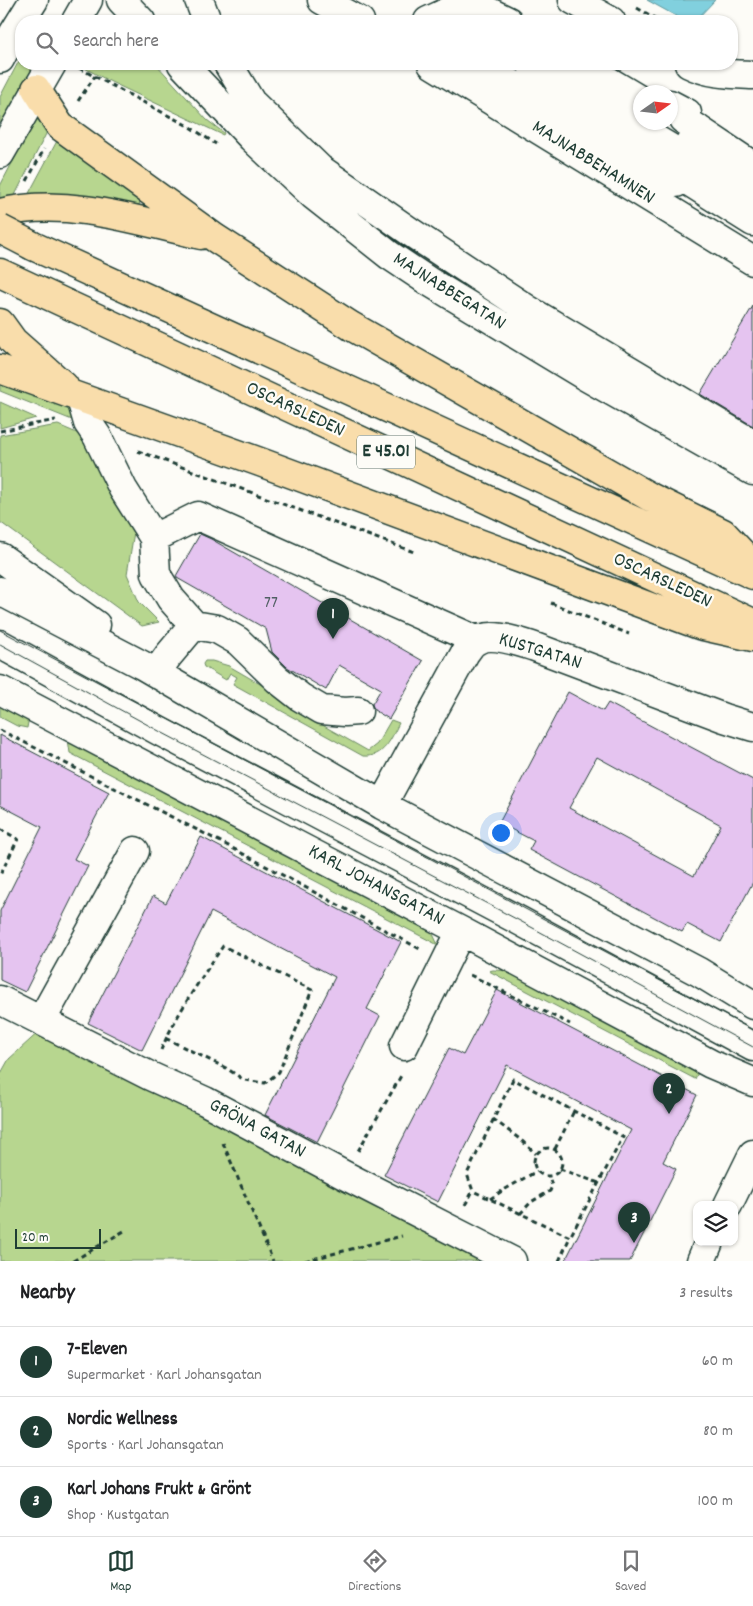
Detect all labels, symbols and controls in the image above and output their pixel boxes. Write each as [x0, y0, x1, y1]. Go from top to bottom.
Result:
search box [15, 15, 738, 70]
icon: search [33, 29, 61, 57]
text: Search here [73, 29, 159, 56]
north arrow [633, 85, 678, 130]
street label: MAJNABBEHAMNEN [526, 114, 660, 212]
street label: MAJNABBEGATAN [387, 246, 511, 338]
street label: OSCARSLEDEN [241, 375, 349, 445]
road number: E 45.01 [357, 436, 415, 468]
street label: OSCARSLEDEN [608, 546, 716, 616]
house number: 77 [264, 591, 278, 616]
pin: 1 [317, 598, 349, 639]
street label: KUSTGATAN [495, 626, 585, 678]
your location [488, 820, 514, 846]
street label: KARL JOHANSGATAN [303, 838, 449, 934]
pin: 2 [653, 1073, 685, 1114]
street label: GRÖNA GATAN [204, 1092, 310, 1166]
map controls [693, 1201, 738, 1246]
button: layers [693, 1201, 738, 1246]
pin: 3 [618, 1202, 650, 1243]
scale bar [15, 1226, 101, 1249]
text: 20 m [22, 1228, 49, 1248]
text: Nearby [20, 1279, 75, 1309]
text: 3 results [679, 1282, 733, 1305]
text: 7-Eleven [67, 1337, 127, 1364]
text: 1 [34, 1350, 38, 1373]
text: 60 m [702, 1350, 733, 1373]
text: Supermarket · Karl Johansgatan [67, 1364, 262, 1387]
text: Nordic Wellness [67, 1407, 178, 1434]
text: 2 [33, 1420, 40, 1443]
text: 80 m [703, 1420, 733, 1443]
text: Sports · Karl Johansgatan [67, 1434, 224, 1457]
text: Karl Johans Frukt & Grönt [67, 1477, 251, 1504]
text: 3 [32, 1490, 40, 1513]
text: 100 m [697, 1490, 733, 1513]
text: Shop · Kustgatan [67, 1504, 169, 1527]
tab: Map [107, 1547, 135, 1597]
tab: Directions [348, 1547, 401, 1597]
tab: Saved [615, 1547, 646, 1597]

